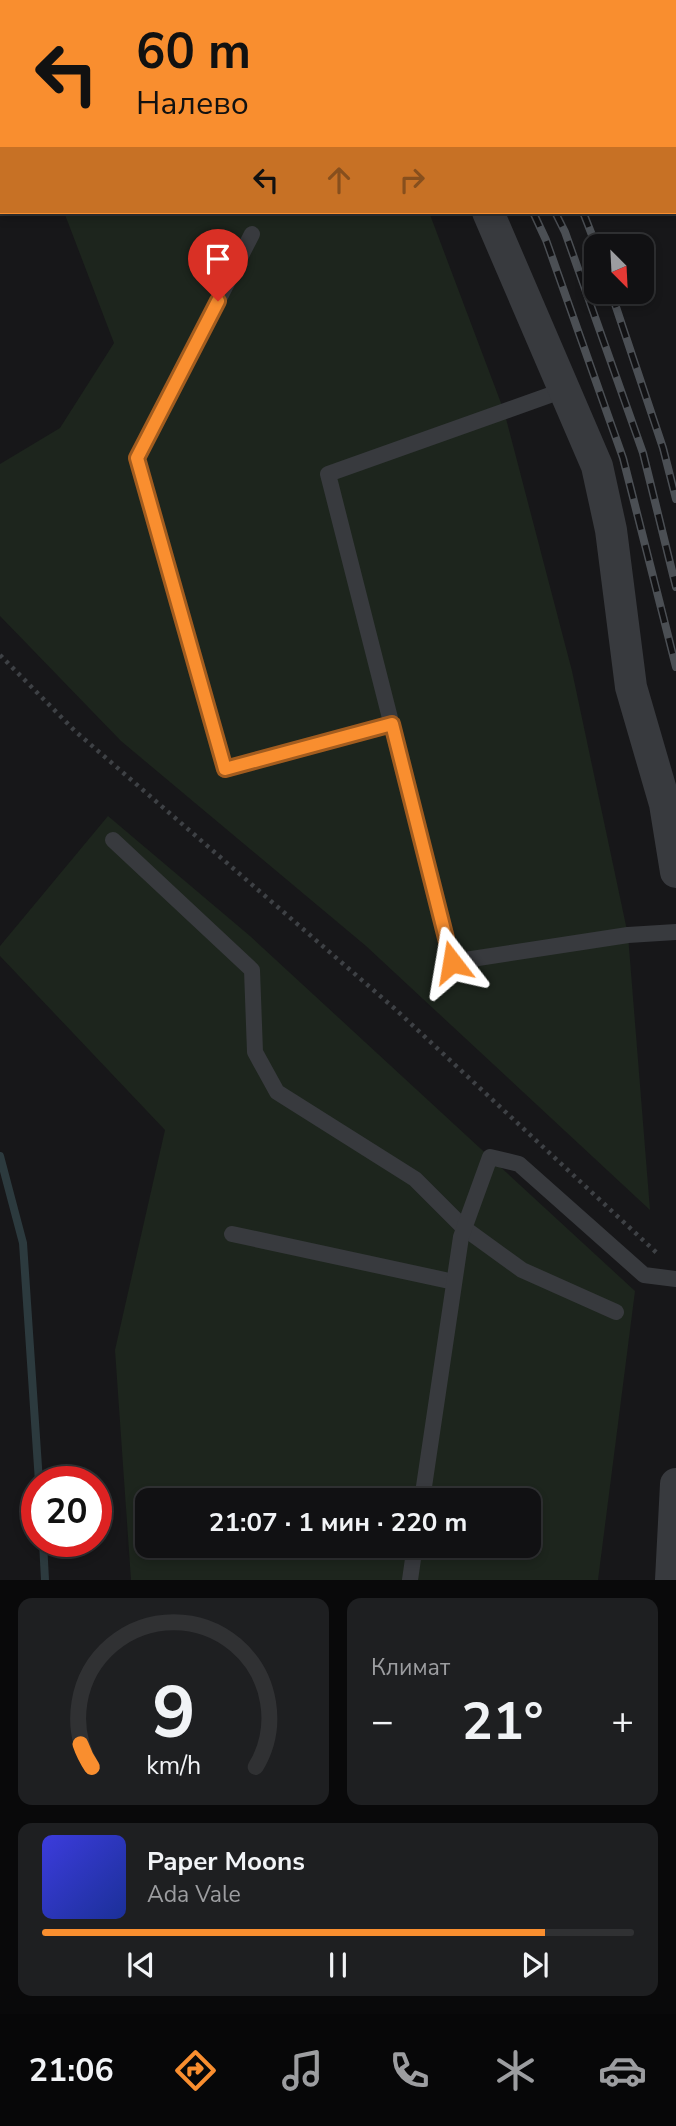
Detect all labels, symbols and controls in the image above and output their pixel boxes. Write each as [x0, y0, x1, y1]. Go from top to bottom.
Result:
text: 60 m [136, 18, 251, 85]
icon: left [21, 28, 112, 119]
text: Налево [136, 82, 249, 125]
icon: left [247, 161, 285, 199]
icon: ahead [320, 161, 358, 199]
icon: right [393, 161, 431, 199]
pin [188, 229, 248, 301]
north arrow [584, 234, 654, 304]
map controls [584, 234, 654, 304]
icon: arrive [199, 240, 237, 278]
position arrow [415, 925, 489, 999]
speed limit sign: 20 [21, 1466, 112, 1557]
text: 21:07 · 1 мин · 220 m [209, 1505, 467, 1540]
text: Климат [371, 1652, 450, 1683]
text: 9 [152, 1664, 195, 1764]
text: 21° [461, 1686, 544, 1757]
text: − [371, 1696, 394, 1747]
text: + [611, 1696, 634, 1747]
text: km/h [146, 1749, 201, 1783]
text: Paper Moons [147, 1844, 305, 1879]
text: Ada Vale [147, 1879, 241, 1910]
icon: previous [122, 1946, 160, 1984]
icon: pause [319, 1946, 357, 1984]
icon: next [516, 1946, 554, 1984]
icon: directions [171, 2046, 220, 2095]
icon: music [278, 2046, 327, 2095]
icon: phone [385, 2046, 434, 2095]
icon: climate [491, 2046, 540, 2095]
icon: car [598, 2046, 647, 2095]
text: 21:06 [29, 2049, 114, 2092]

